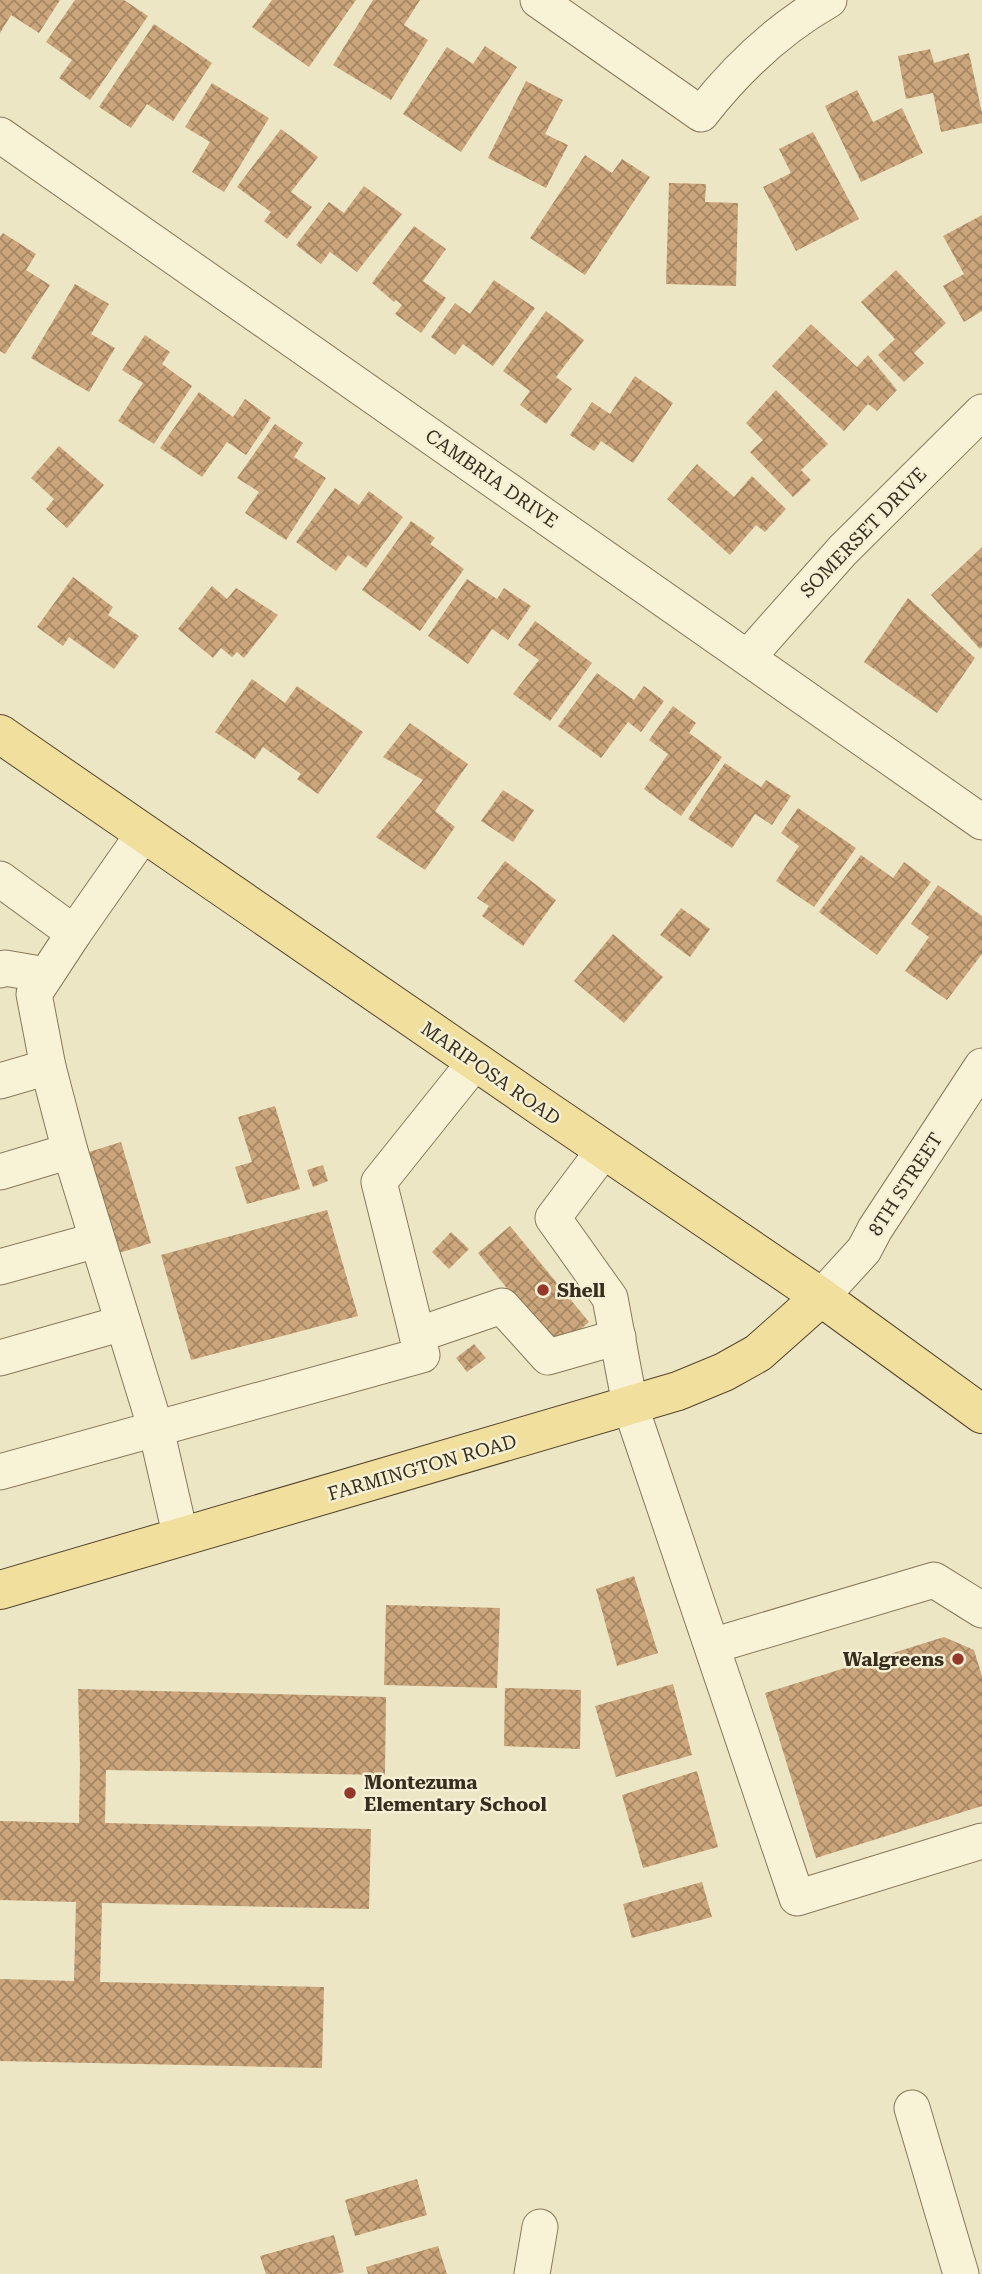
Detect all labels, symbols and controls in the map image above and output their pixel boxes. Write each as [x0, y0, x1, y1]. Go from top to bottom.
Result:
street label: CAMBRIA DRIVE [421, 424, 562, 533]
street label: SOMERSET DRIVE [795, 462, 931, 602]
street label: MARIPOSA ROAD [417, 1017, 565, 1130]
street label: 8TH STREET [864, 1128, 947, 1240]
place label: Shell [557, 1279, 605, 1302]
marker: Shell [535, 1282, 551, 1298]
street label: FARMINGTON ROAD [325, 1429, 519, 1505]
place label: Walgreens [843, 1648, 944, 1671]
marker: Walgreens [950, 1651, 966, 1667]
place label: Montezuma Elementary School [364, 1771, 547, 1816]
marker: Montezuma Elementary School [342, 1785, 358, 1801]

